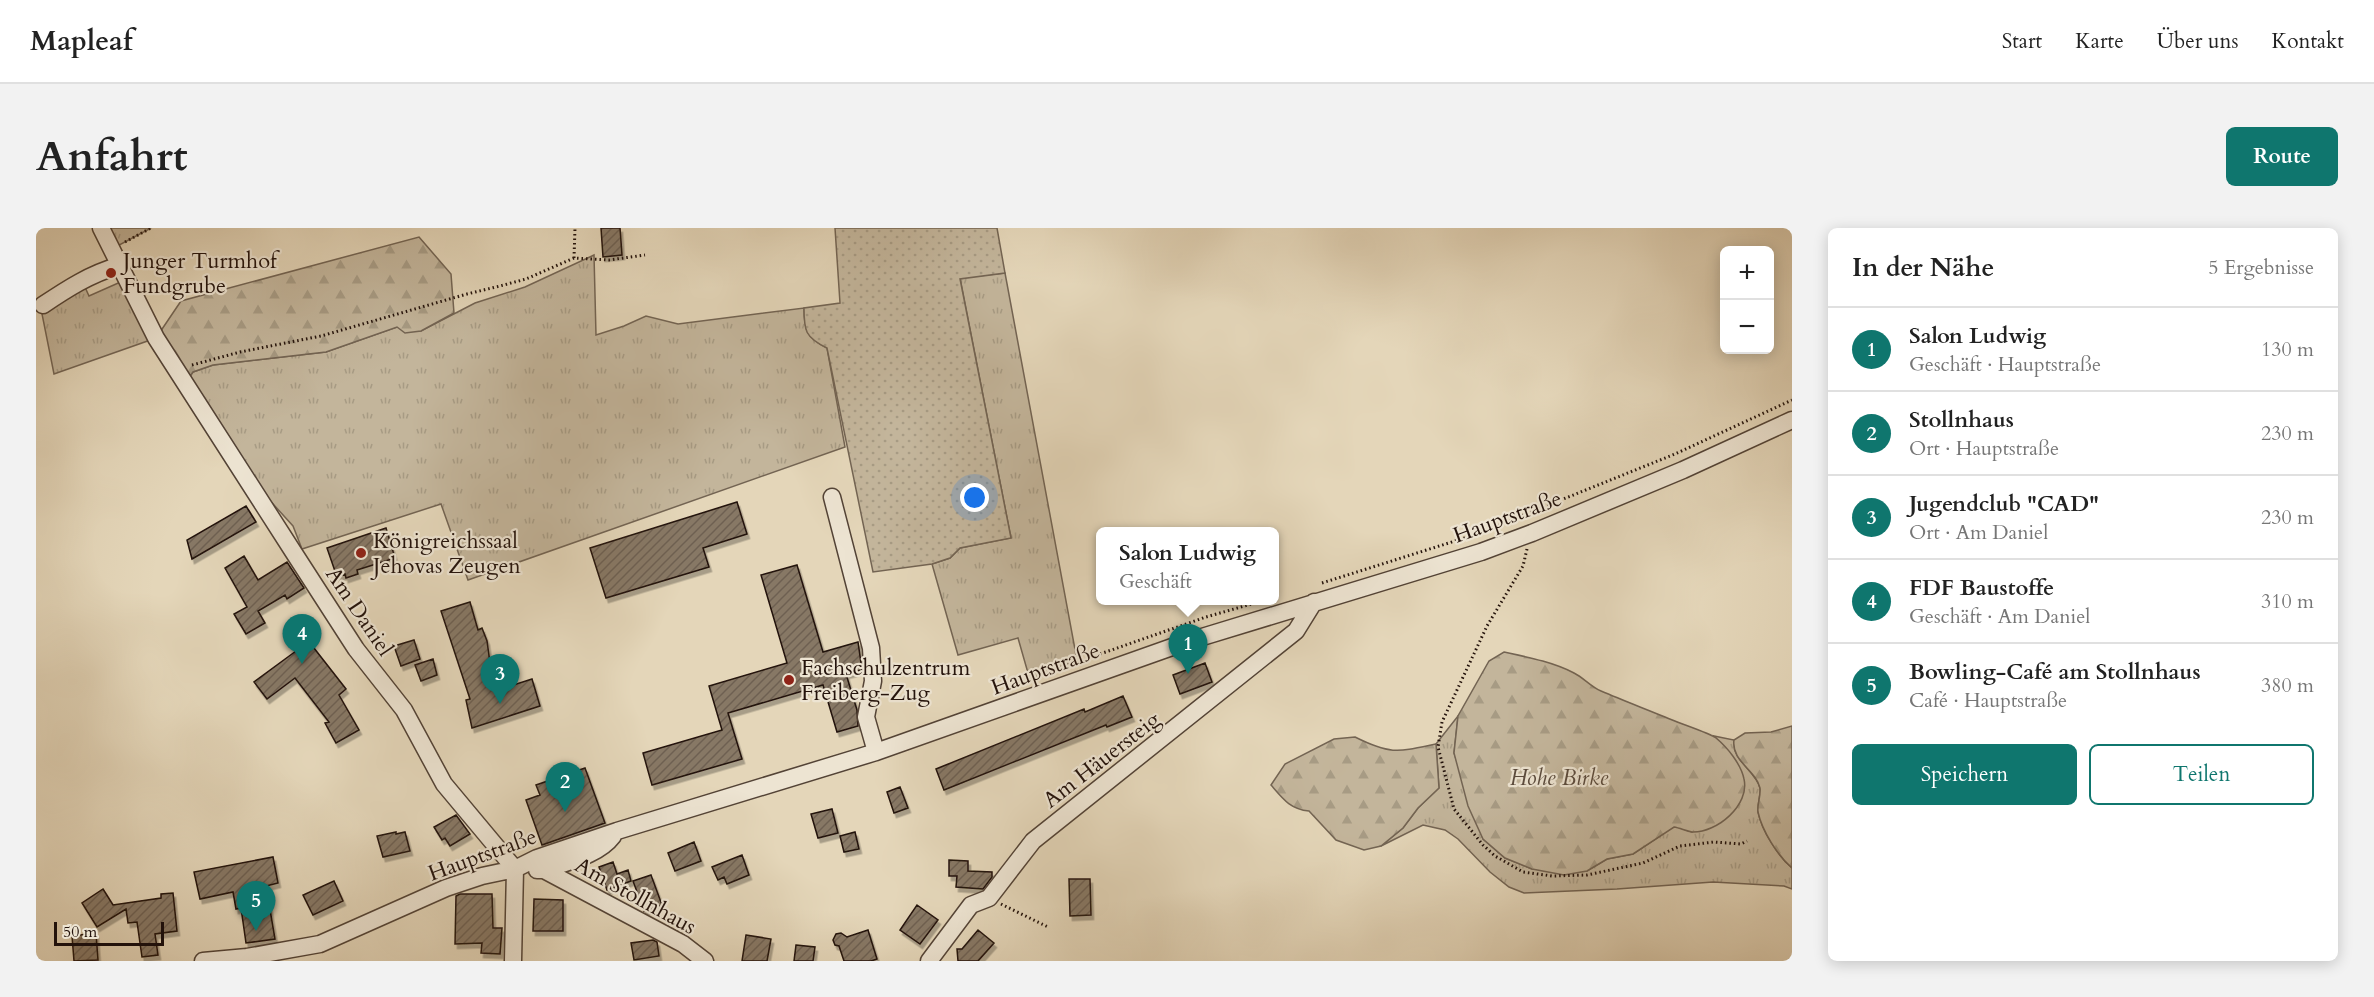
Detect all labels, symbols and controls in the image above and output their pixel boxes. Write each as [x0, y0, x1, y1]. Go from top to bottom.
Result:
text: Mapleaf [30, 22, 133, 60]
text: Start [2002, 27, 2042, 56]
text: Karte [2075, 27, 2124, 56]
text: Über uns [2157, 27, 2239, 56]
text: Kontakt [2272, 27, 2344, 56]
button: Route [2226, 127, 2338, 186]
text: Anfahrt [36, 128, 188, 185]
place label: Junger Turmhof Fundgrube [120, 246, 280, 301]
map controls [1720, 246, 1774, 354]
button: + [1720, 246, 1774, 300]
text: In der Nähe [1852, 250, 1994, 285]
text: 5 Ergebnisse [2208, 254, 2314, 281]
marker: Junger Turmhof Fundgrube [104, 266, 118, 280]
button: − [1720, 300, 1774, 354]
text: Salon Ludwig [1909, 321, 2046, 351]
text: 1 [1866, 336, 1877, 363]
text: 130 m [2261, 336, 2314, 363]
text: Geschäft · Hauptstraße [1909, 351, 2101, 378]
text: Stollnhaus [1909, 405, 2014, 435]
text: 2 [1866, 420, 1877, 447]
text: 230 m [2261, 420, 2314, 447]
text: Ort · Hauptstraße [1909, 435, 2059, 462]
your location [960, 483, 989, 512]
street label: Hauptstraße [1449, 483, 1566, 550]
text: Jugendclub "CAD" [1909, 489, 2099, 519]
text: 3 [1866, 504, 1877, 531]
text: 230 m [2261, 504, 2314, 531]
text: Ort · Am Daniel [1909, 519, 2048, 546]
place label: Königreichssaal Jehovas Zeugen [370, 526, 521, 581]
popup [1096, 527, 1279, 605]
text: Salon Ludwig [1119, 538, 1256, 568]
marker: Königreichssaal Jehovas Zeugen [354, 546, 368, 560]
street label: Am Daniel [318, 561, 400, 662]
text: Geschäft [1119, 568, 1192, 595]
text: FDF Baustoffe [1909, 573, 2054, 603]
text: 4 [1866, 588, 1877, 615]
text: 310 m [2261, 588, 2314, 615]
text: Geschäft · Am Daniel [1909, 603, 2090, 630]
pin: 4 [282, 614, 322, 664]
pin: 1 [1168, 624, 1208, 674]
street label: Hauptstraße [987, 635, 1104, 702]
place label: Fachschulzentrum Freiberg-Zug [801, 653, 971, 708]
pin: 3 [480, 654, 520, 704]
text: Bowling-Café am Stollnhaus [1909, 657, 2201, 687]
text: 5 [1866, 672, 1877, 699]
text: 380 m [2261, 672, 2314, 699]
marker: Fachschulzentrum Freiberg-Zug [782, 673, 796, 687]
text: Café · Hauptstraße [1909, 687, 2067, 714]
street label: Am Häuersteig [1037, 704, 1167, 815]
button: Speichern [1852, 744, 2077, 805]
button: Teilen [2089, 744, 2314, 805]
pin: 2 [546, 762, 584, 812]
park label: Hohe Birke [1510, 763, 1609, 793]
street label: Hauptstraße [424, 821, 541, 888]
street label: Am Stollnhaus [569, 850, 702, 942]
pin: 5 [236, 882, 276, 931]
scale bar [54, 919, 164, 946]
text: 50 m [63, 921, 97, 943]

